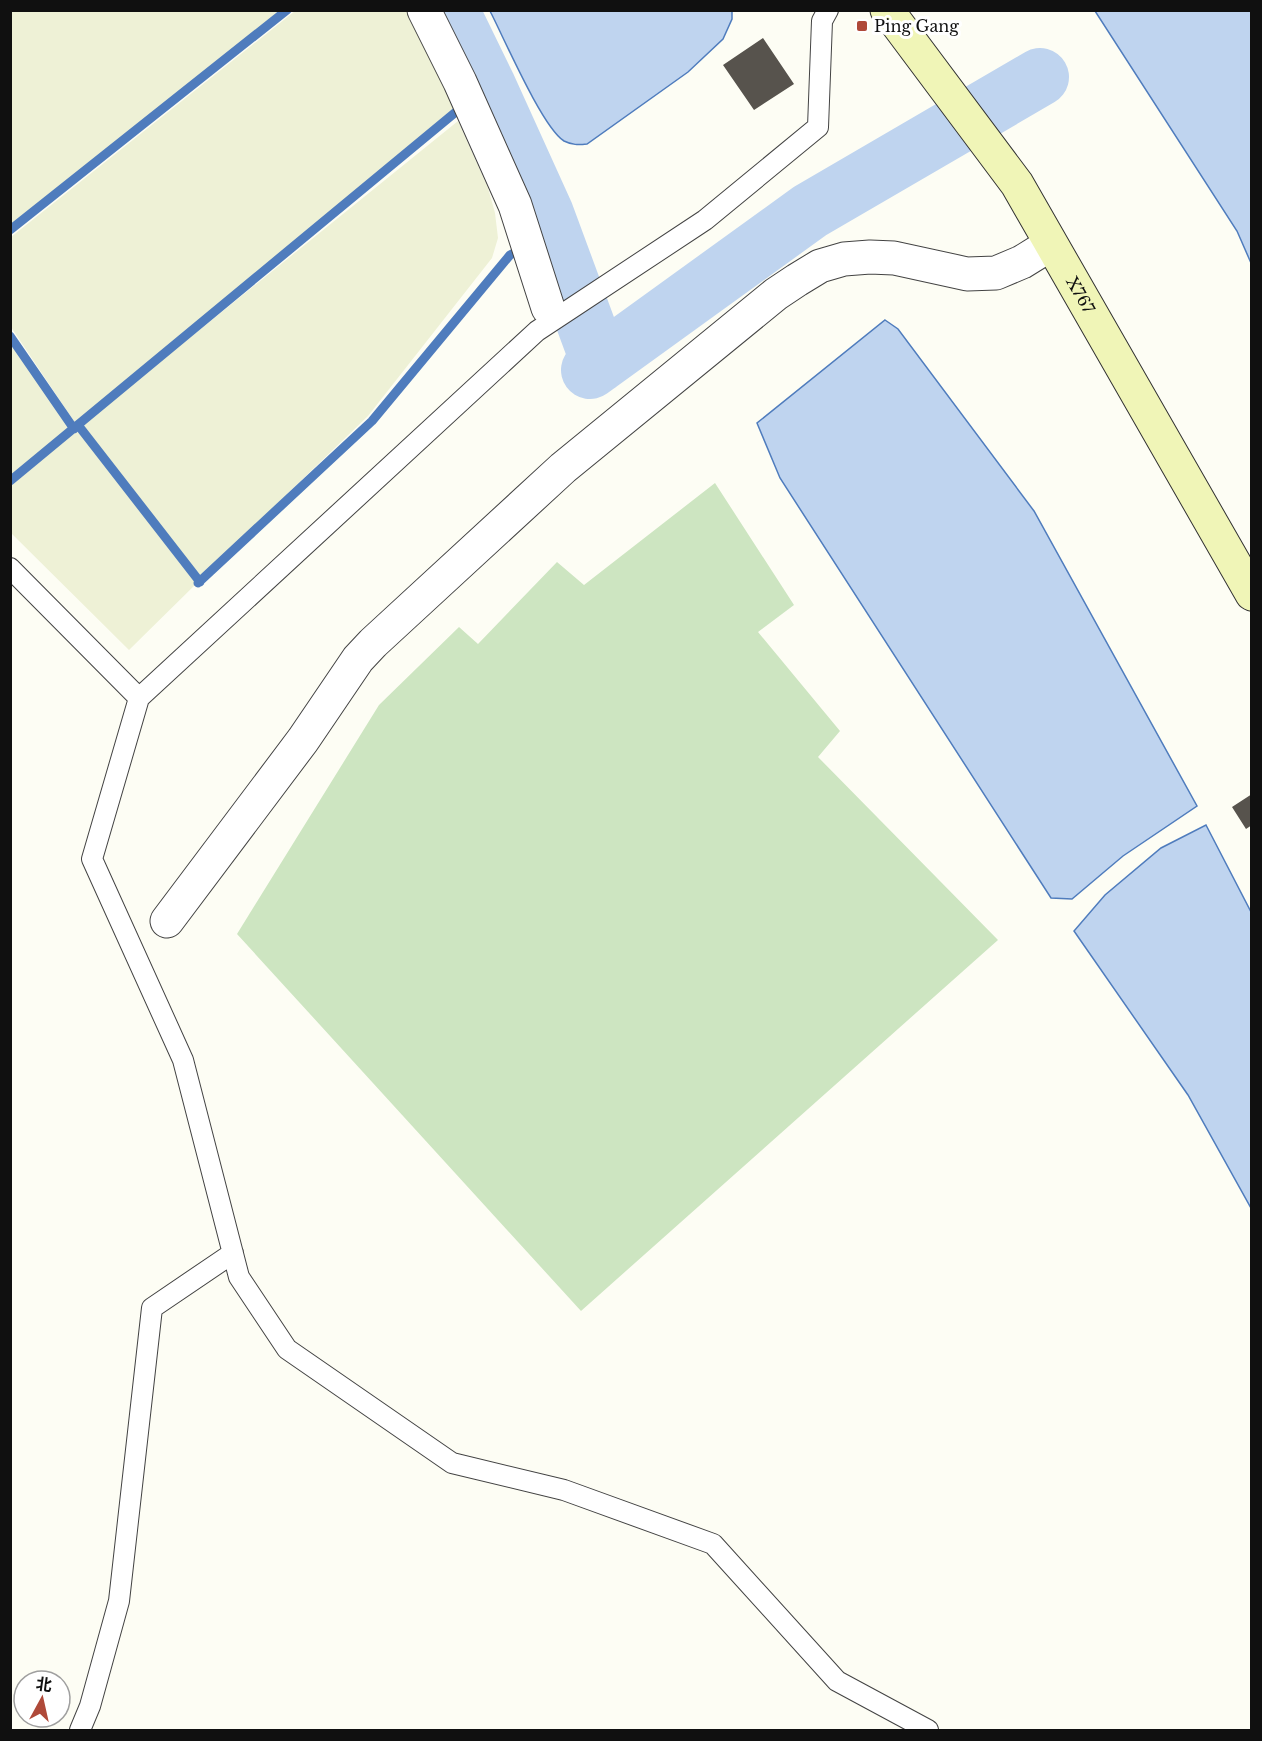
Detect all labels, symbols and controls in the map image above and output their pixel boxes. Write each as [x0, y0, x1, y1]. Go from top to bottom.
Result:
place label: Ping Gang [874, 16, 959, 36]
marker: Ping Gang [855, 19, 869, 33]
street label: X767 [1062, 273, 1100, 318]
north arrow [12, 1669, 72, 1729]
text: 北 [35, 1673, 53, 1695]

